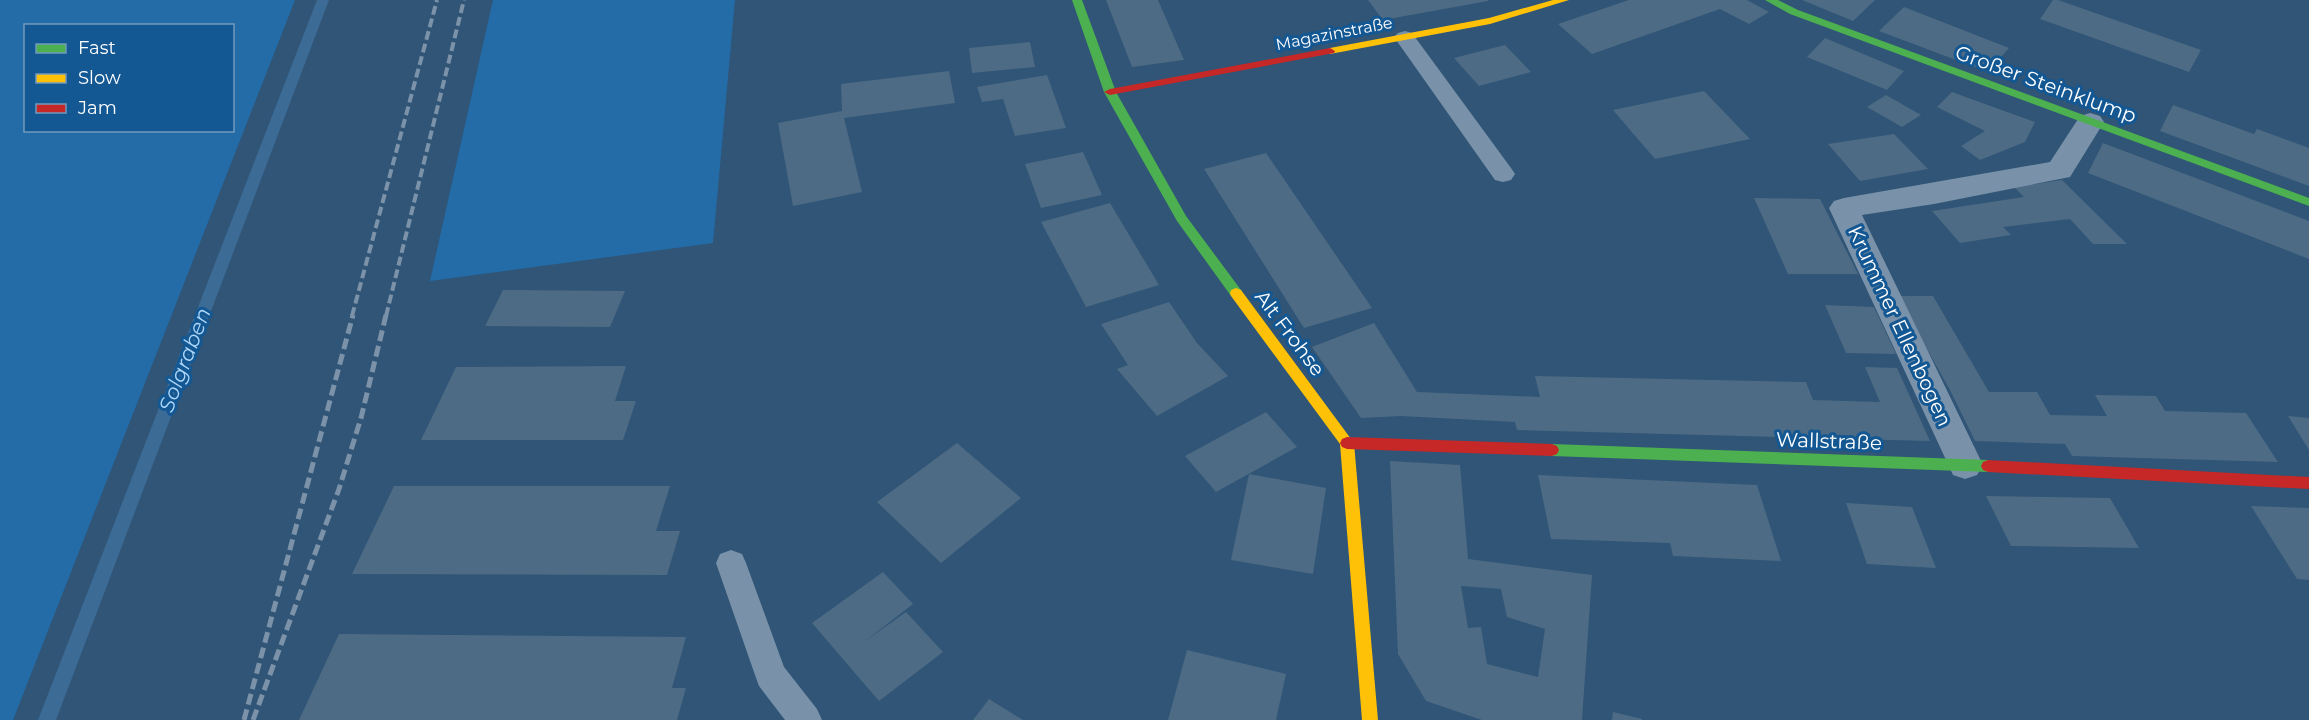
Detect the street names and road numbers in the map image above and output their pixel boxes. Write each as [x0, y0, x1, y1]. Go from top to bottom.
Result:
street label: Magazinstraße [1274, 13, 1394, 54]
street label: Großer Steinklump [1952, 40, 2140, 128]
street label: Krummer Ellenbogen [1843, 222, 1957, 430]
street label: Alt Frohse [1250, 285, 1330, 381]
street label: Wallstraße [1776, 427, 1882, 455]

